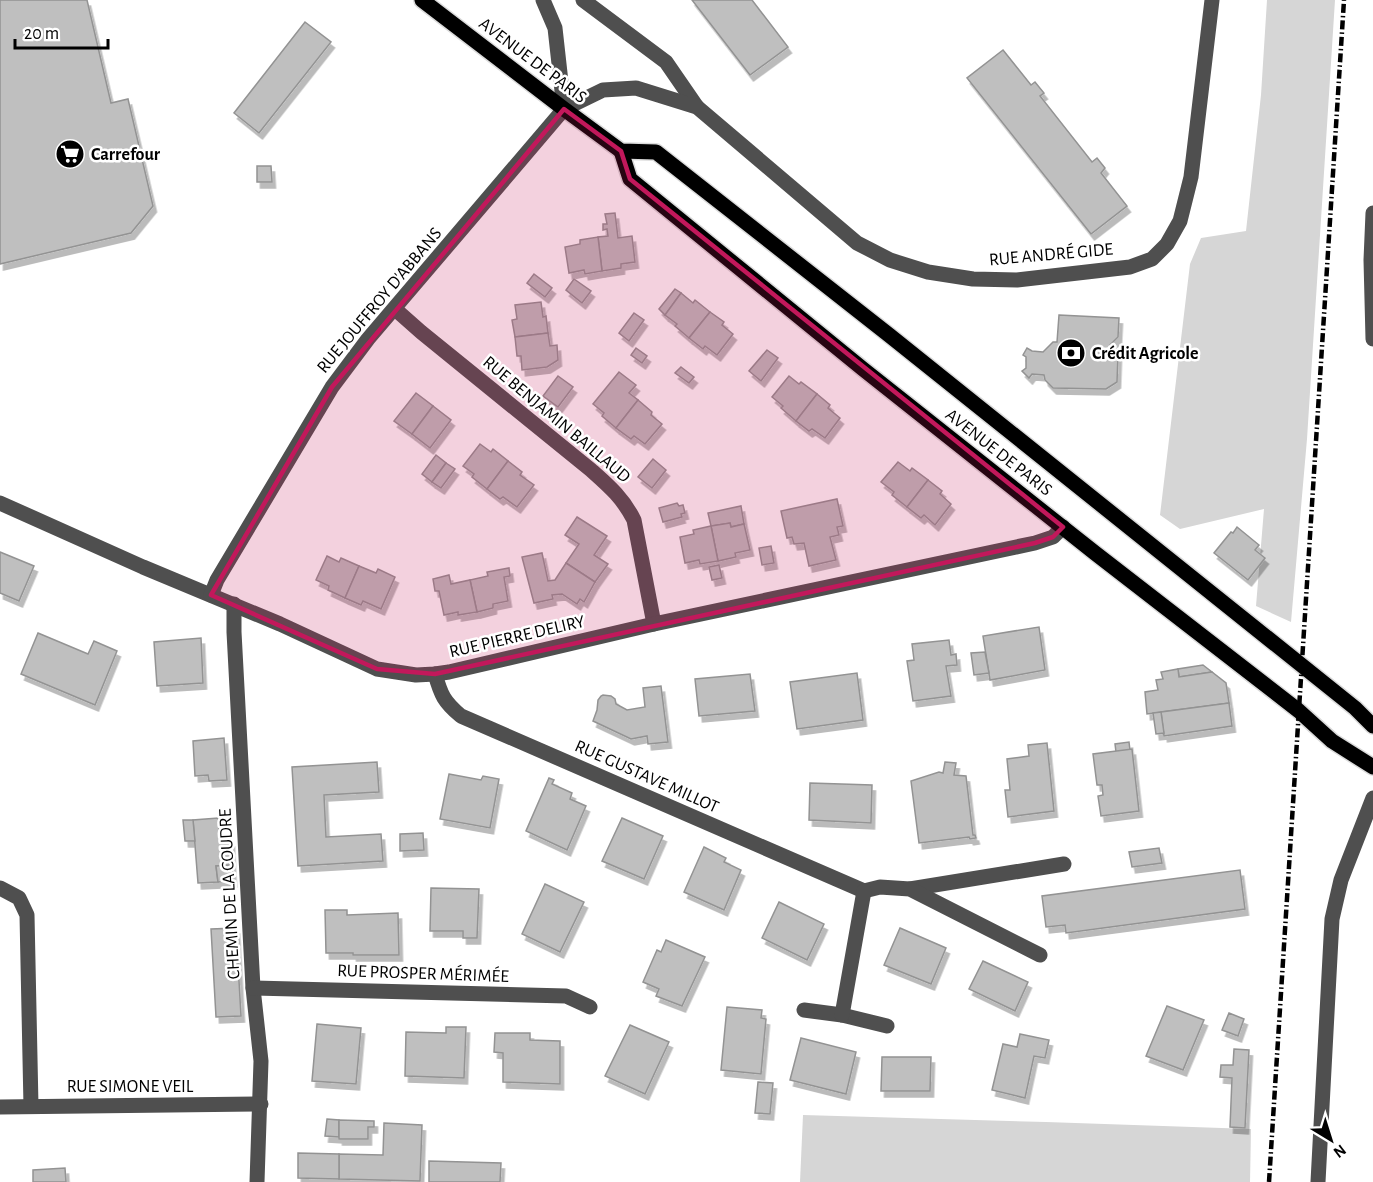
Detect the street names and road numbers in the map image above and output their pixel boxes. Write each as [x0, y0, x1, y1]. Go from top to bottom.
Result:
street label: AVENUE DE PARIS [475, 15, 590, 107]
street label: RUE JOUFFROY D'ABBANS [314, 225, 446, 377]
street label: RUE ANDRÉ GIDE [988, 238, 1114, 269]
street label: RUE BENJAMIN BAILLAUD [479, 353, 634, 487]
street label: AVENUE DE PARIS [942, 406, 1055, 500]
street label: RUE PIERRE DELIRY [448, 613, 587, 661]
street label: RUE GUSTAVE MILLOT [572, 737, 721, 817]
street label: CHEMIN DE LA COUDRE [217, 808, 243, 980]
street label: RUE PROSPER MÉRIMÉE [337, 959, 510, 986]
street label: RUE SIMONE VEIL [67, 1078, 194, 1096]

